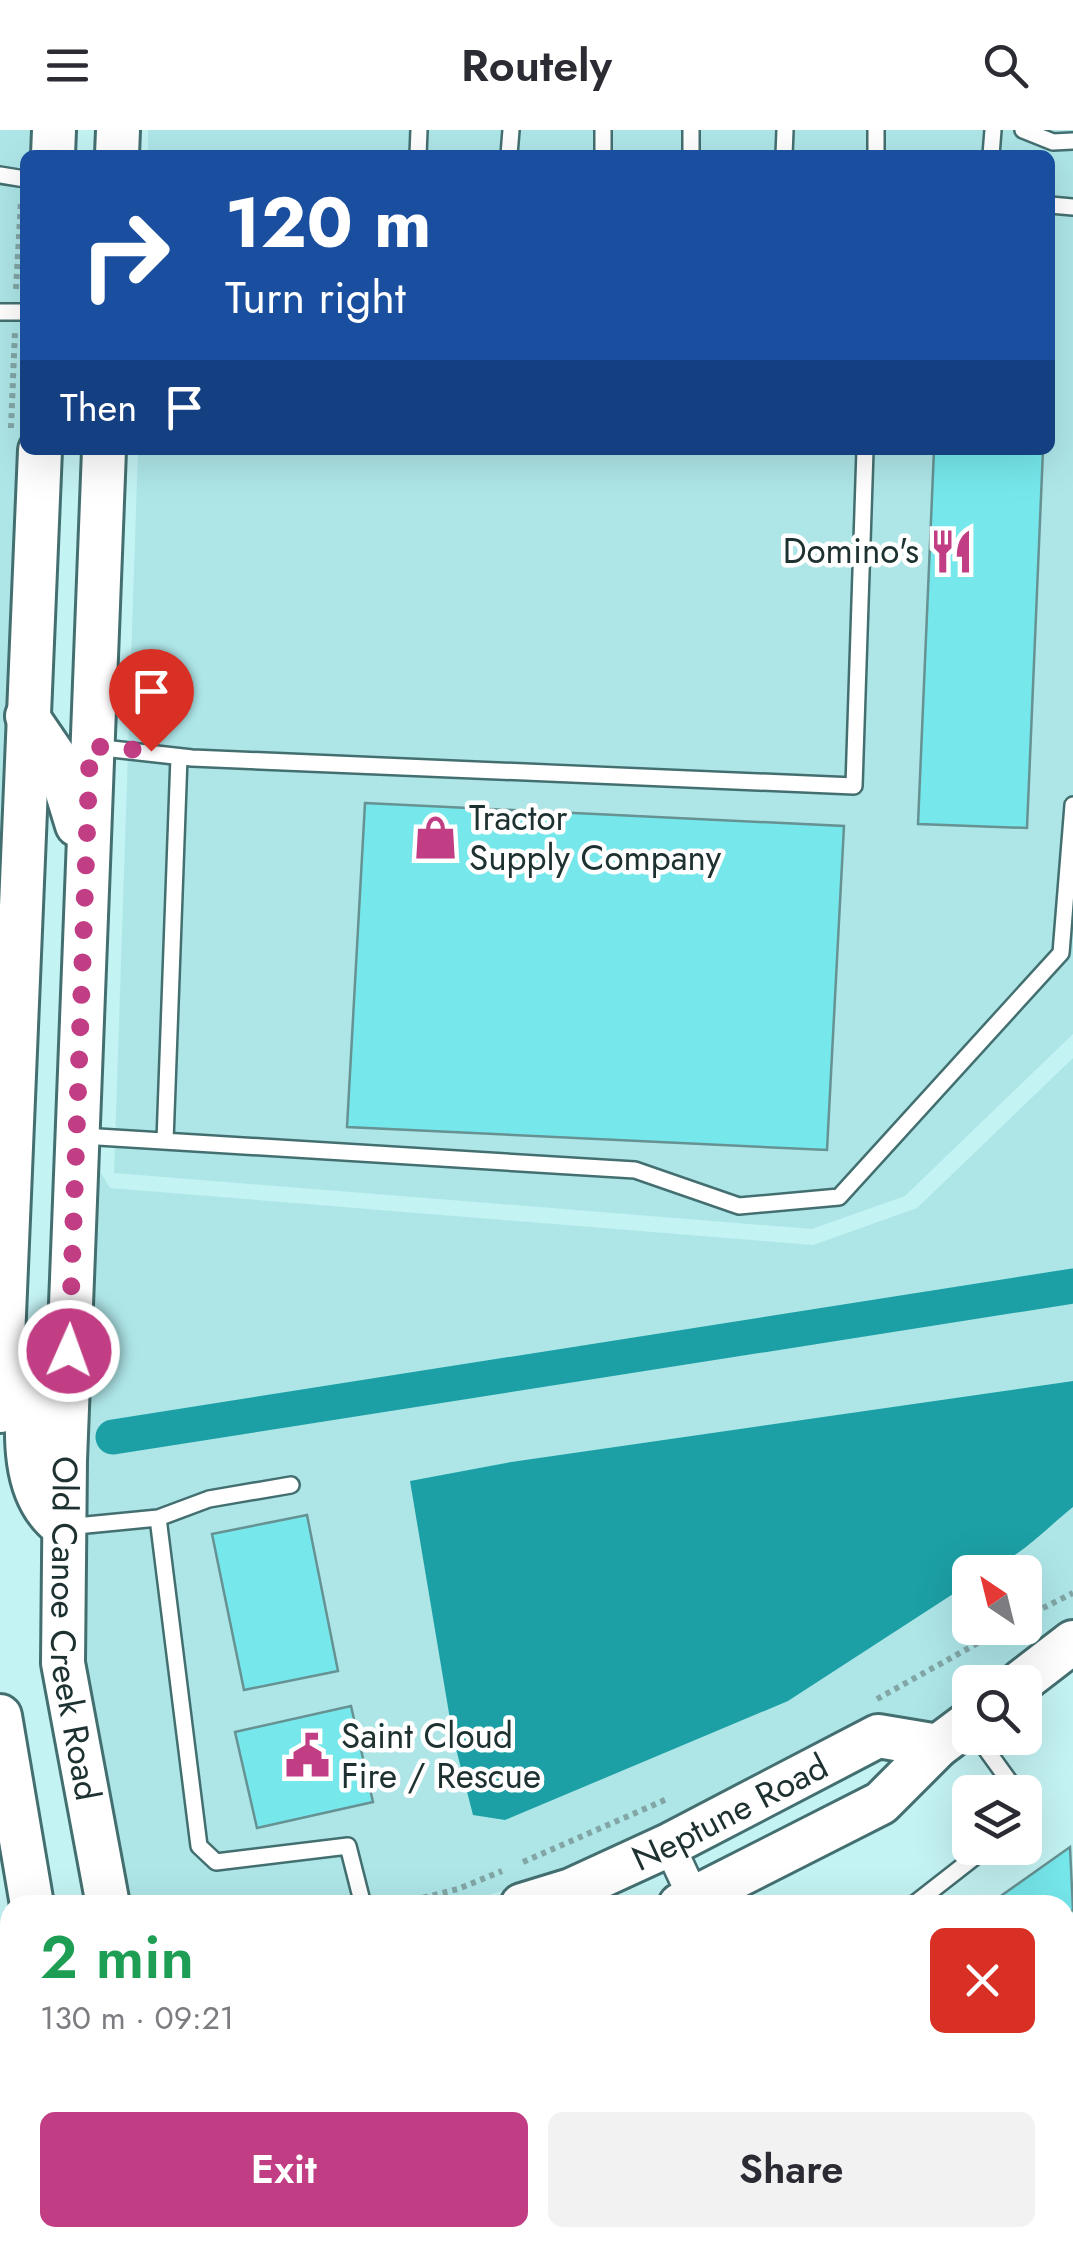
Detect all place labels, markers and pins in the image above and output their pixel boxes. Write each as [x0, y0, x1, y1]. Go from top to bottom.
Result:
place label: Domino's [783, 526, 919, 576]
restaurant icon: Domino's [928, 527, 976, 575]
pin [109, 649, 194, 752]
place label: Tractor Supply Company [469, 793, 722, 883]
shop icon: Tractor Supply Company [412, 814, 460, 862]
place label: Saint Cloud Fire / Rescue [341, 1711, 541, 1801]
public building icon: Saint Cloud Fire / Rescue [284, 1732, 332, 1780]

